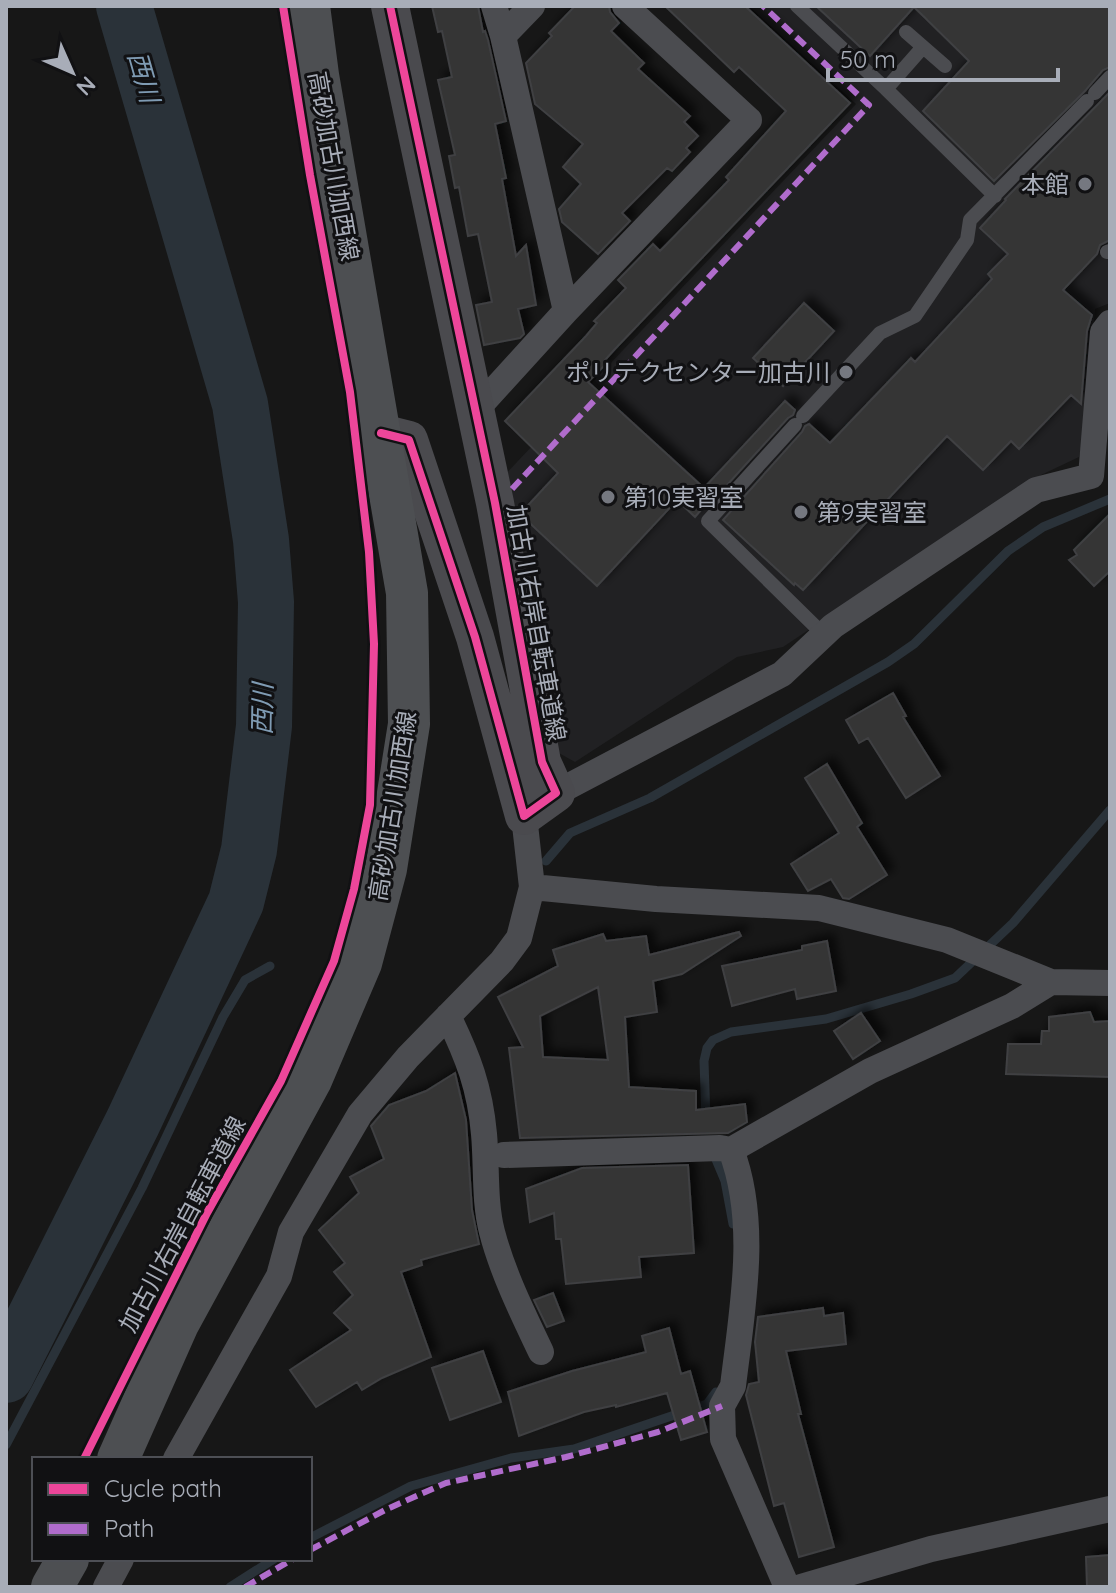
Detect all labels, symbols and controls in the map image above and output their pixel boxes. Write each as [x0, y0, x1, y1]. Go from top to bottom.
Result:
north arrow [32, 32, 112, 112]
scale bar [828, 32, 1058, 82]
text: 50 m [840, 44, 896, 74]
water label: 西川 [121, 47, 168, 109]
street label: 高砂加古川加西線 [303, 69, 365, 263]
text: N [71, 71, 102, 102]
place label: 本館 [1021, 169, 1069, 199]
marker: 本館 [1076, 175, 1094, 193]
place label: ポリテクセンター加古川 [566, 357, 830, 387]
marker: ポリテクセンター加古川 [837, 363, 855, 381]
place label: 第10実習室 [624, 482, 743, 512]
marker: 第10実習室 [599, 488, 617, 506]
place label: 第9実習室 [817, 497, 926, 527]
street label: 加古川右岸自転車道線 [501, 502, 573, 744]
marker: 第9実習室 [792, 503, 810, 521]
water label: 西川 [245, 680, 279, 735]
street label: 高砂加古川加西線 [362, 709, 422, 903]
street label: 加古川右岸自転車道線 [112, 1111, 252, 1337]
legend [32, 1457, 312, 1561]
text: Cycle path [104, 1473, 222, 1503]
text: Path [104, 1513, 155, 1543]

